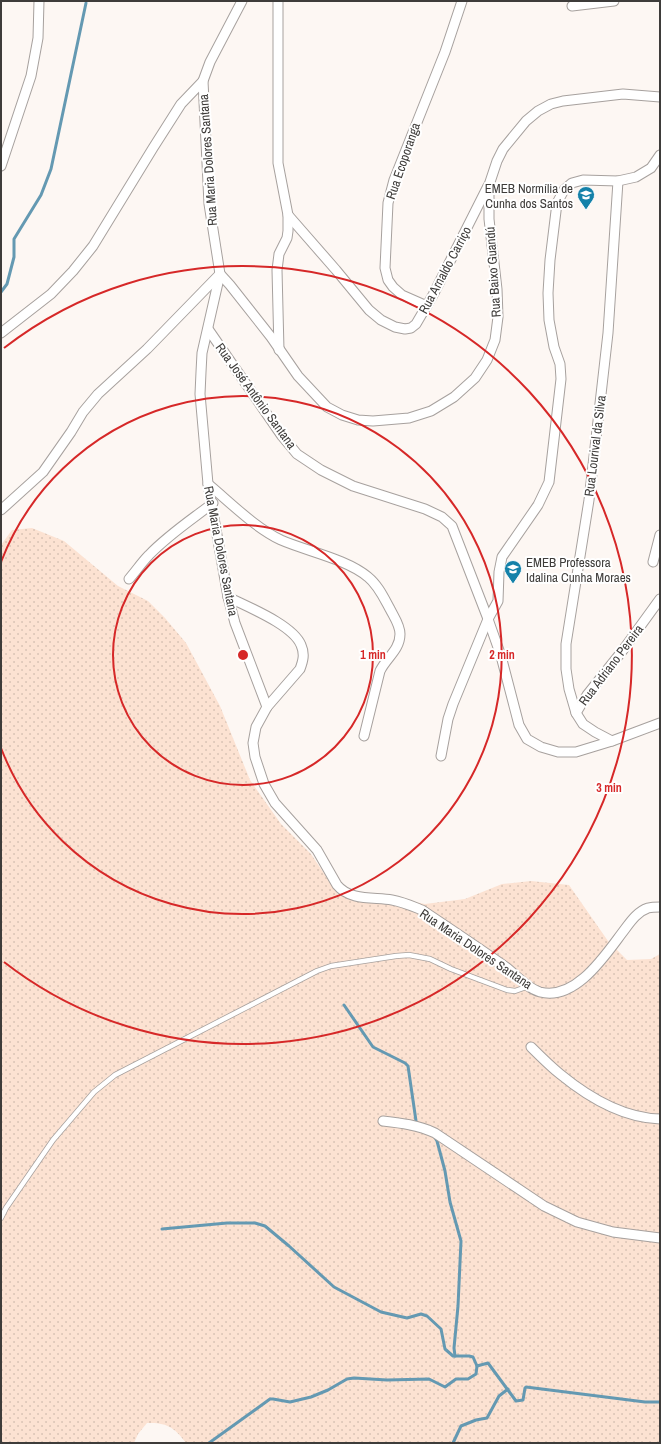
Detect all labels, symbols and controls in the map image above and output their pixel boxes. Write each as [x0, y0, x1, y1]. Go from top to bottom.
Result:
street label: Rua Maria Dolores Santana [195, 93, 221, 227]
street label: Rua Ecoporanga [382, 120, 424, 202]
place label: EMEB Normília de Cunha dos Santos [485, 180, 573, 212]
school or university icon: EMEB Normília de Cunha dos Santos [576, 185, 596, 210]
street label: Rua Arnaldo Carriço [415, 223, 475, 317]
street label: Rua Baixo Guandú [481, 226, 505, 318]
street label: Rua José Antônio Santana [212, 340, 300, 452]
street label: Rua Lourival da Silva [580, 394, 610, 498]
street label: Rua Maria Dolores Santana [200, 485, 242, 618]
place label: EMEB Professora Idalina Cunha Moraes [526, 554, 631, 586]
school or university icon: EMEB Professora Idalina Cunha Moraes [503, 559, 523, 584]
street label: Rua Adriano Pereira [575, 621, 647, 709]
text: 1 min [360, 647, 386, 663]
text: 2 min [489, 647, 515, 663]
centre of rings [236, 648, 250, 662]
text: 3 min [596, 780, 622, 796]
street label: Rua Maria Dolores Santana [416, 905, 536, 993]

